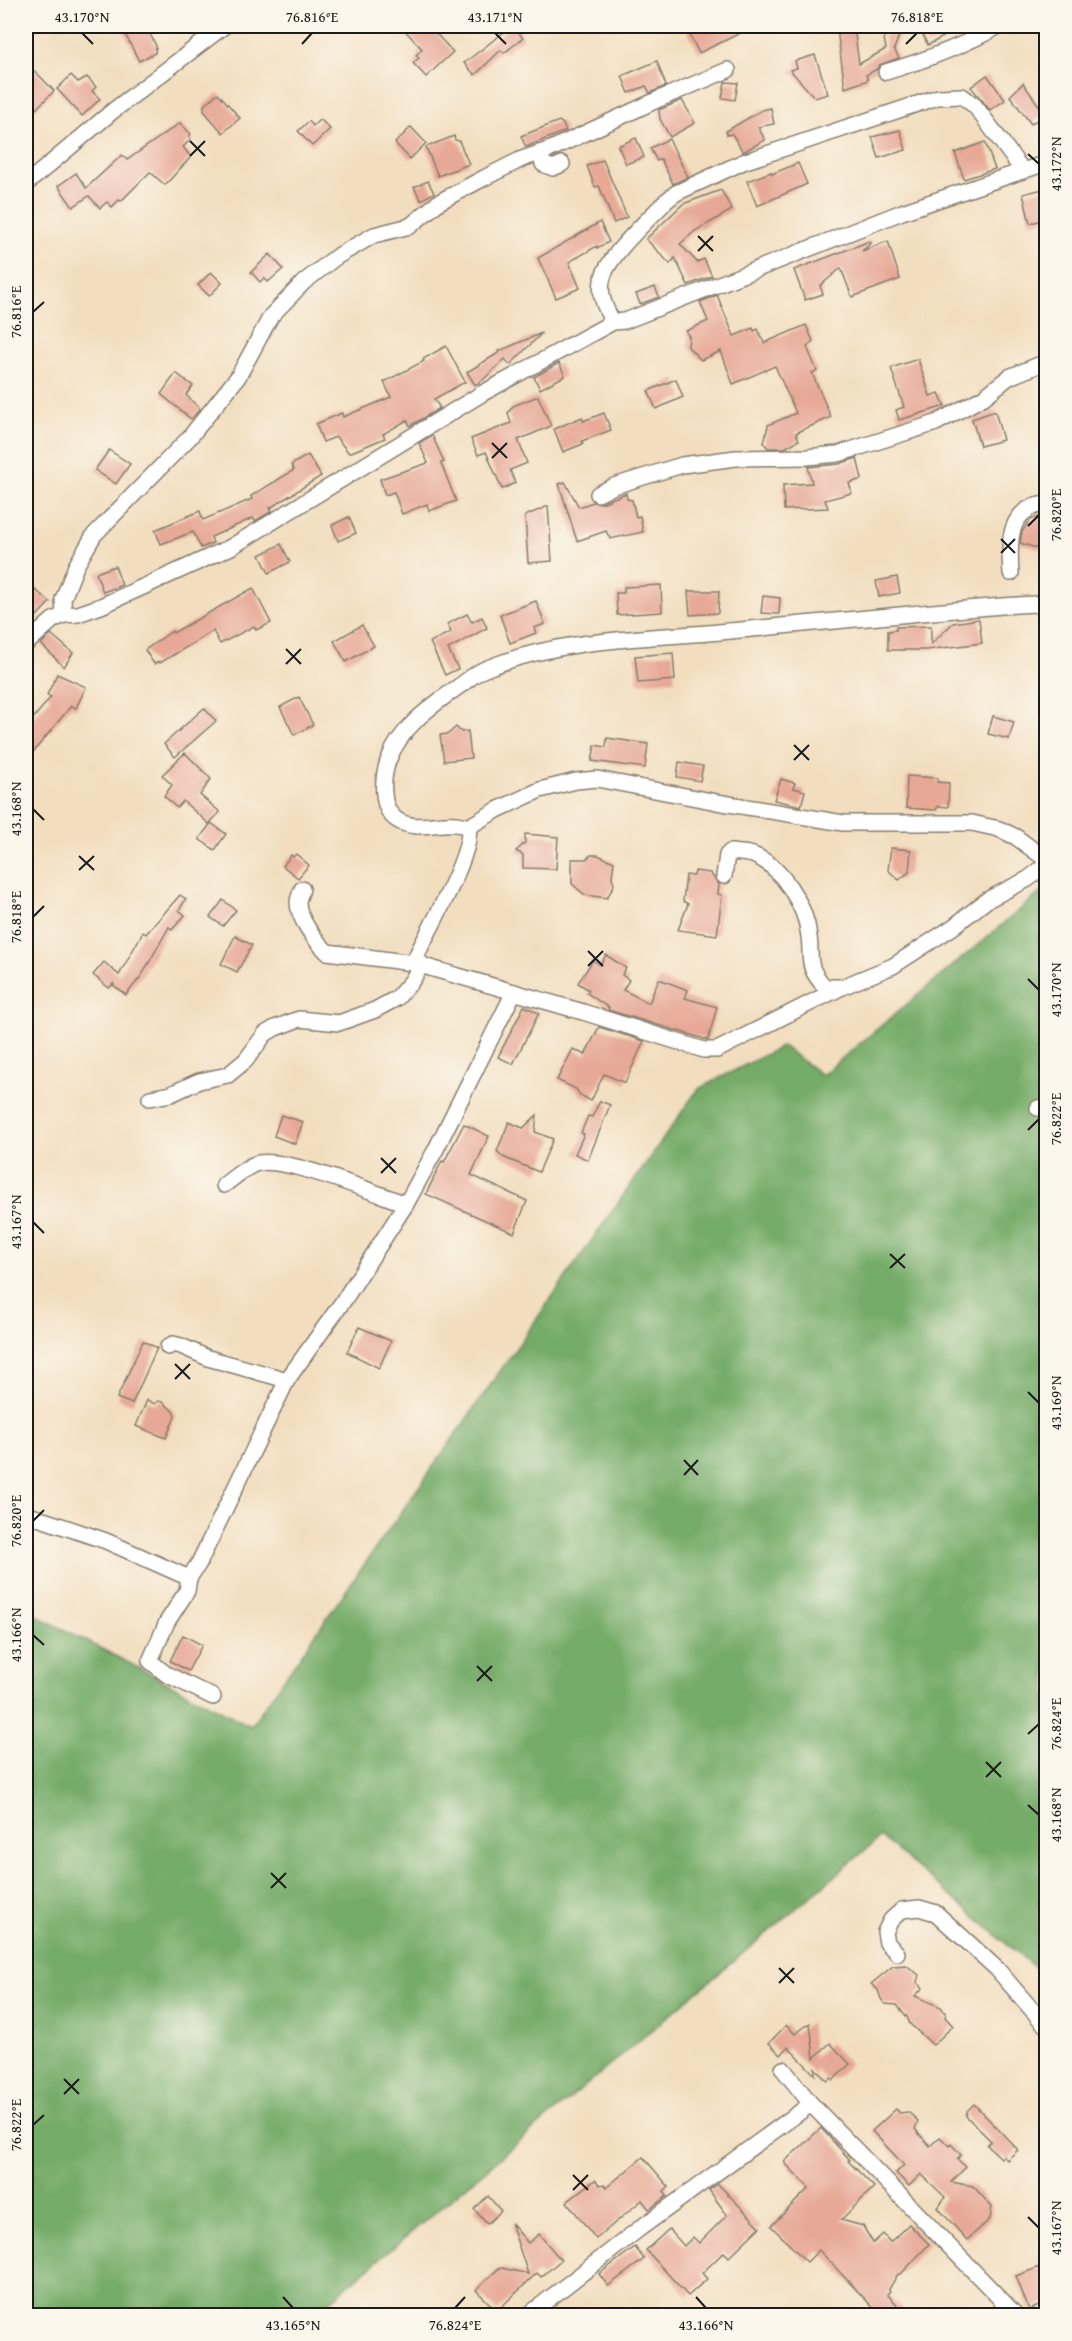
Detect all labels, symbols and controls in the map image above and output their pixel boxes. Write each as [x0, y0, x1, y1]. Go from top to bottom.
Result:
text: 43.170°N [55, 6, 110, 27]
text: 76.816°E [286, 6, 339, 27]
text: 43.171°N [468, 6, 523, 27]
text: 76.818°E [891, 6, 944, 27]
text: 43.172°N [1045, 136, 1066, 191]
text: 76.816°E [5, 285, 26, 338]
text: 76.820°E [1045, 488, 1066, 541]
text: 43.168°N [5, 781, 26, 836]
text: 76.818°E [5, 890, 26, 943]
text: 43.170°N [1045, 962, 1066, 1017]
text: 76.822°E [1045, 1092, 1066, 1145]
text: 43.167°N [5, 1194, 26, 1249]
text: 43.169°N [1045, 1375, 1066, 1430]
text: 76.820°E [5, 1494, 26, 1547]
text: 43.166°N [5, 1607, 26, 1662]
text: 76.824°E [1045, 1697, 1066, 1750]
text: 43.168°N [1045, 1787, 1066, 1842]
text: 76.822°E [5, 2098, 26, 2151]
text: 43.167°N [1045, 2200, 1066, 2255]
text: 43.165°N [266, 2314, 321, 2335]
text: 76.824°E [429, 2314, 482, 2335]
text: 43.166°N [679, 2314, 734, 2335]

